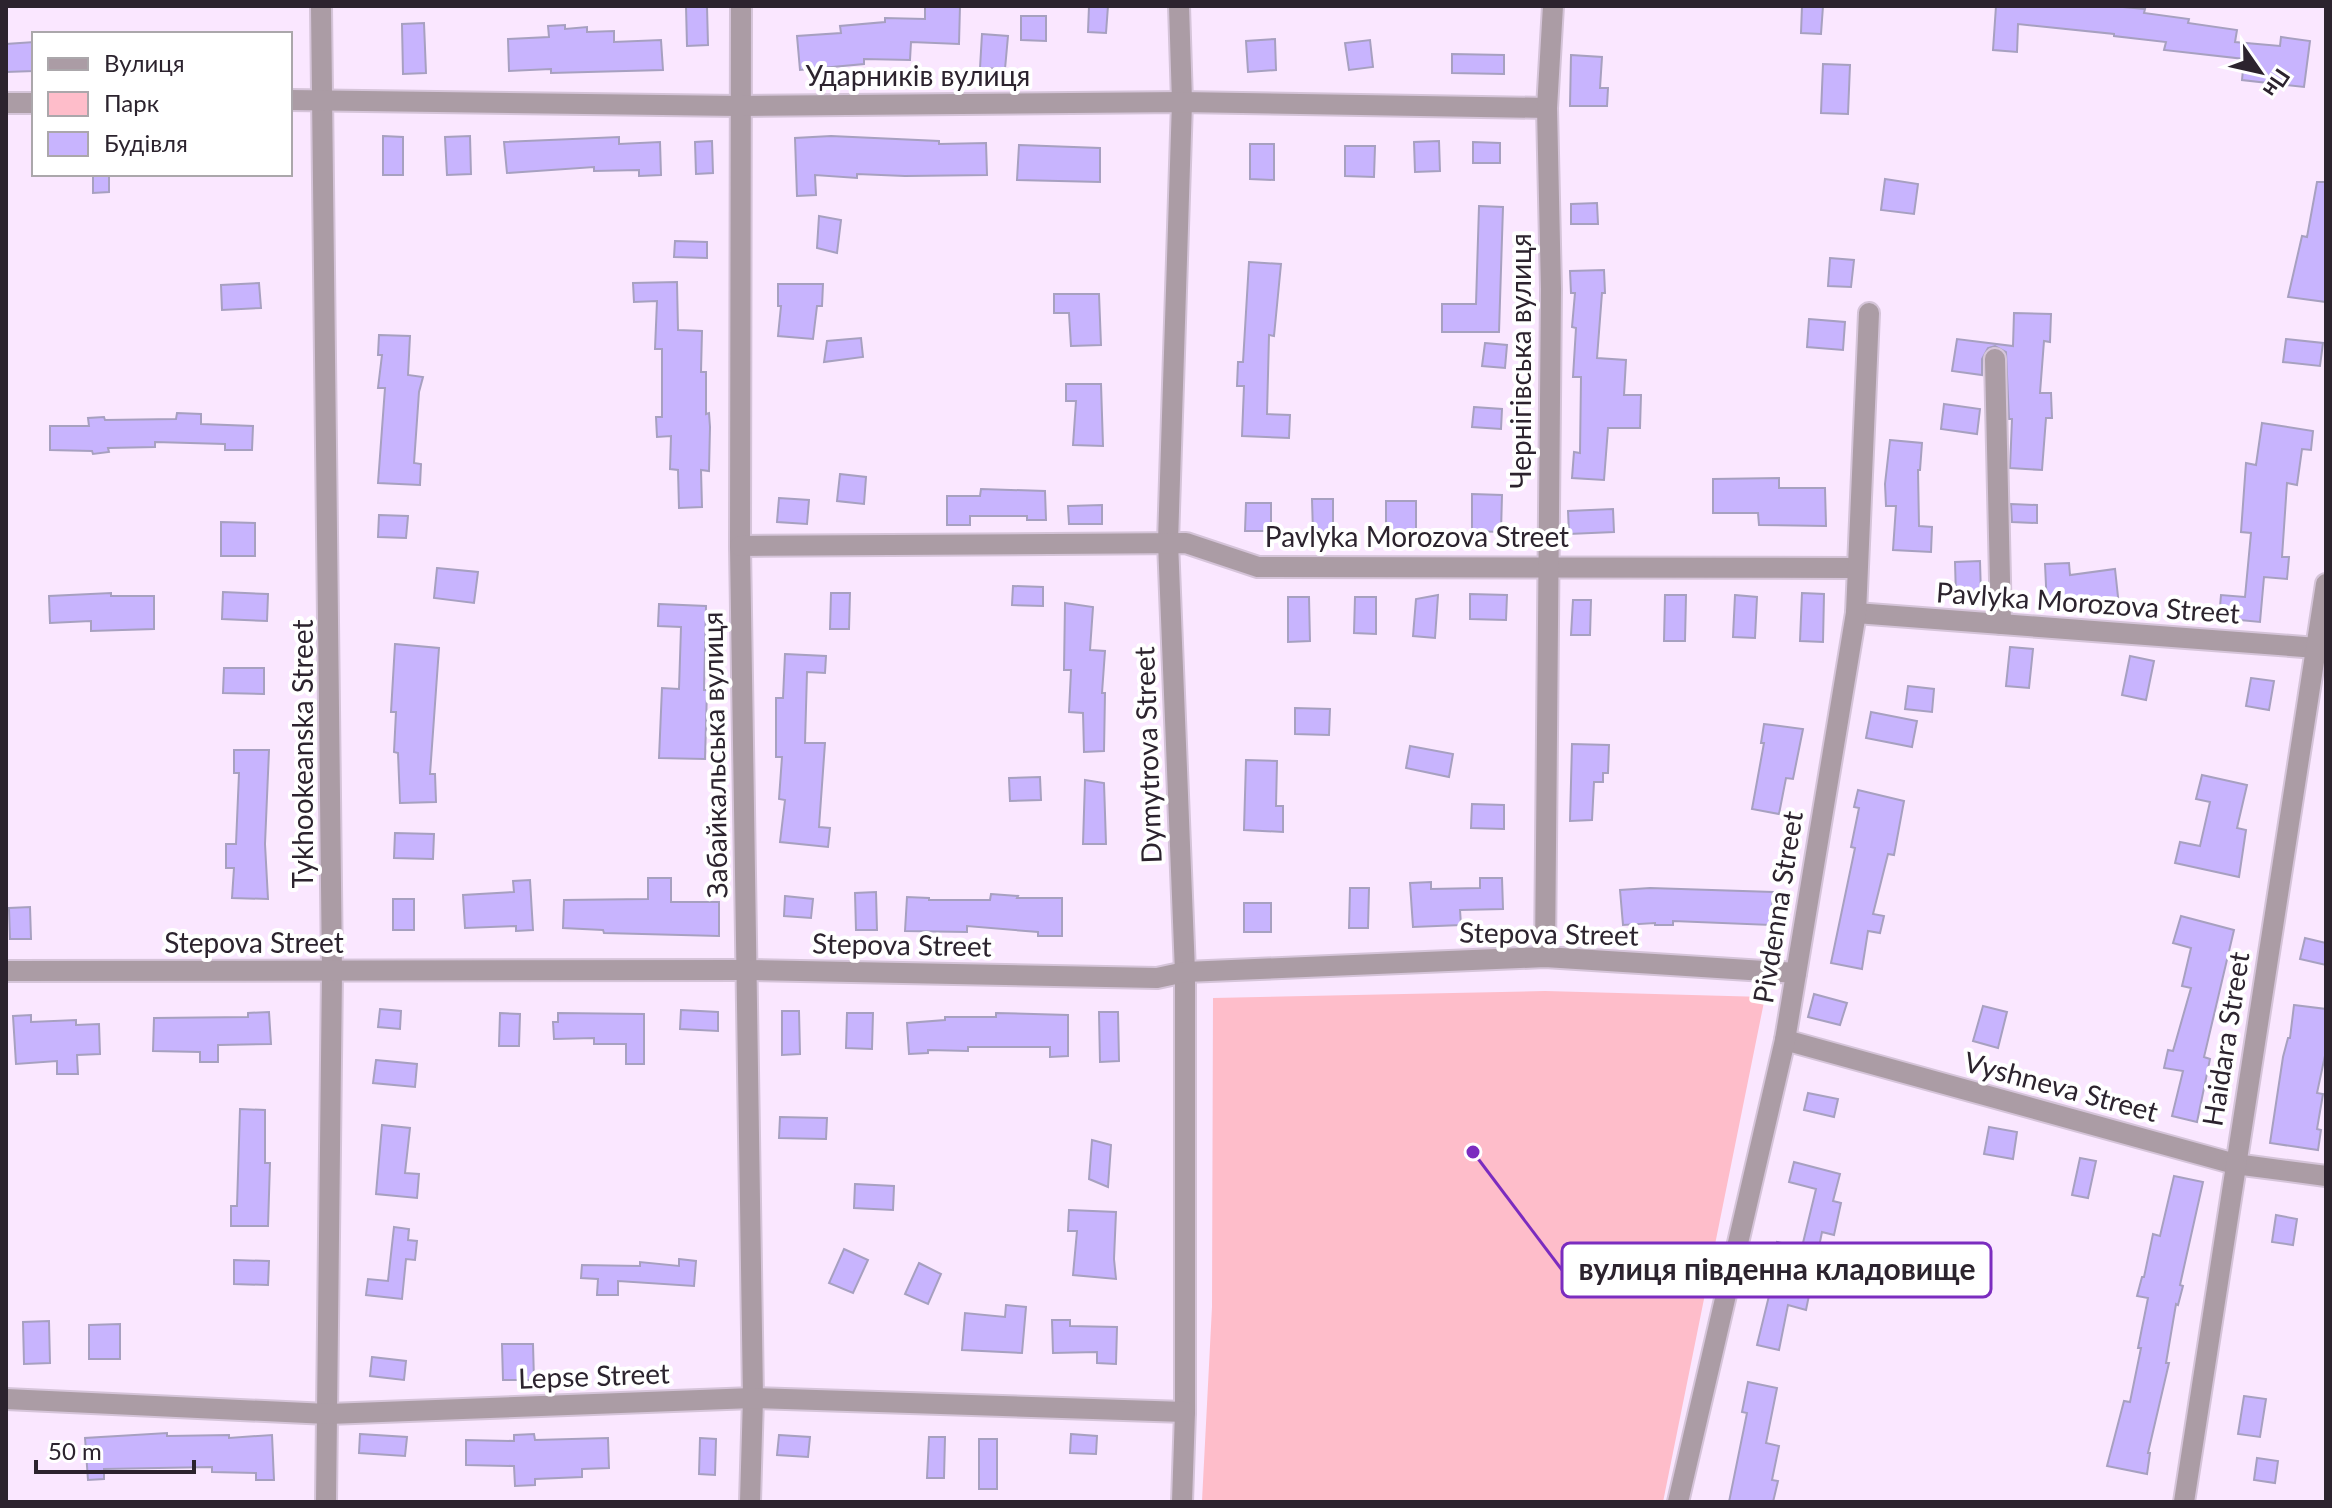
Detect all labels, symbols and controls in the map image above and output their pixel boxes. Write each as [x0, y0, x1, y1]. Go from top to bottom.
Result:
legend [32, 32, 292, 176]
north arrow [2220, 32, 2300, 112]
text: Вулиця [104, 48, 185, 77]
street label: Ударників вулиця [806, 58, 1030, 92]
text: Пн [2258, 64, 2296, 103]
text: Парк [104, 88, 160, 117]
text: Будівля [104, 128, 188, 157]
street label: Чернігівська вулиця [1503, 233, 1537, 489]
street label: Pavlyka Morozova Street [1265, 519, 1569, 553]
street label: Pavlyka Morozova Street [1935, 574, 2241, 630]
street label: Забайкальська вулиця [695, 611, 733, 899]
street label: Tykhookeanska Street [285, 619, 319, 889]
street label: Dymytrova Street [1126, 646, 1168, 864]
street label: Pivdenna Street [1745, 808, 1809, 1005]
street label: Stepova Street [1459, 914, 1639, 952]
street label: Stepova Street [164, 925, 344, 959]
street label: Stepova Street [812, 925, 992, 963]
street label: Haidara Street [2194, 949, 2256, 1128]
street label: Vyshneva Street [1961, 1044, 2162, 1128]
callout: вулиця південна кладовище [1562, 1243, 1991, 1297]
text: вулиця південна кладовище [1579, 1250, 1975, 1286]
street label: Lepse Street [518, 1355, 670, 1395]
scale bar [36, 1424, 194, 1474]
text: 50 m [48, 1436, 102, 1465]

